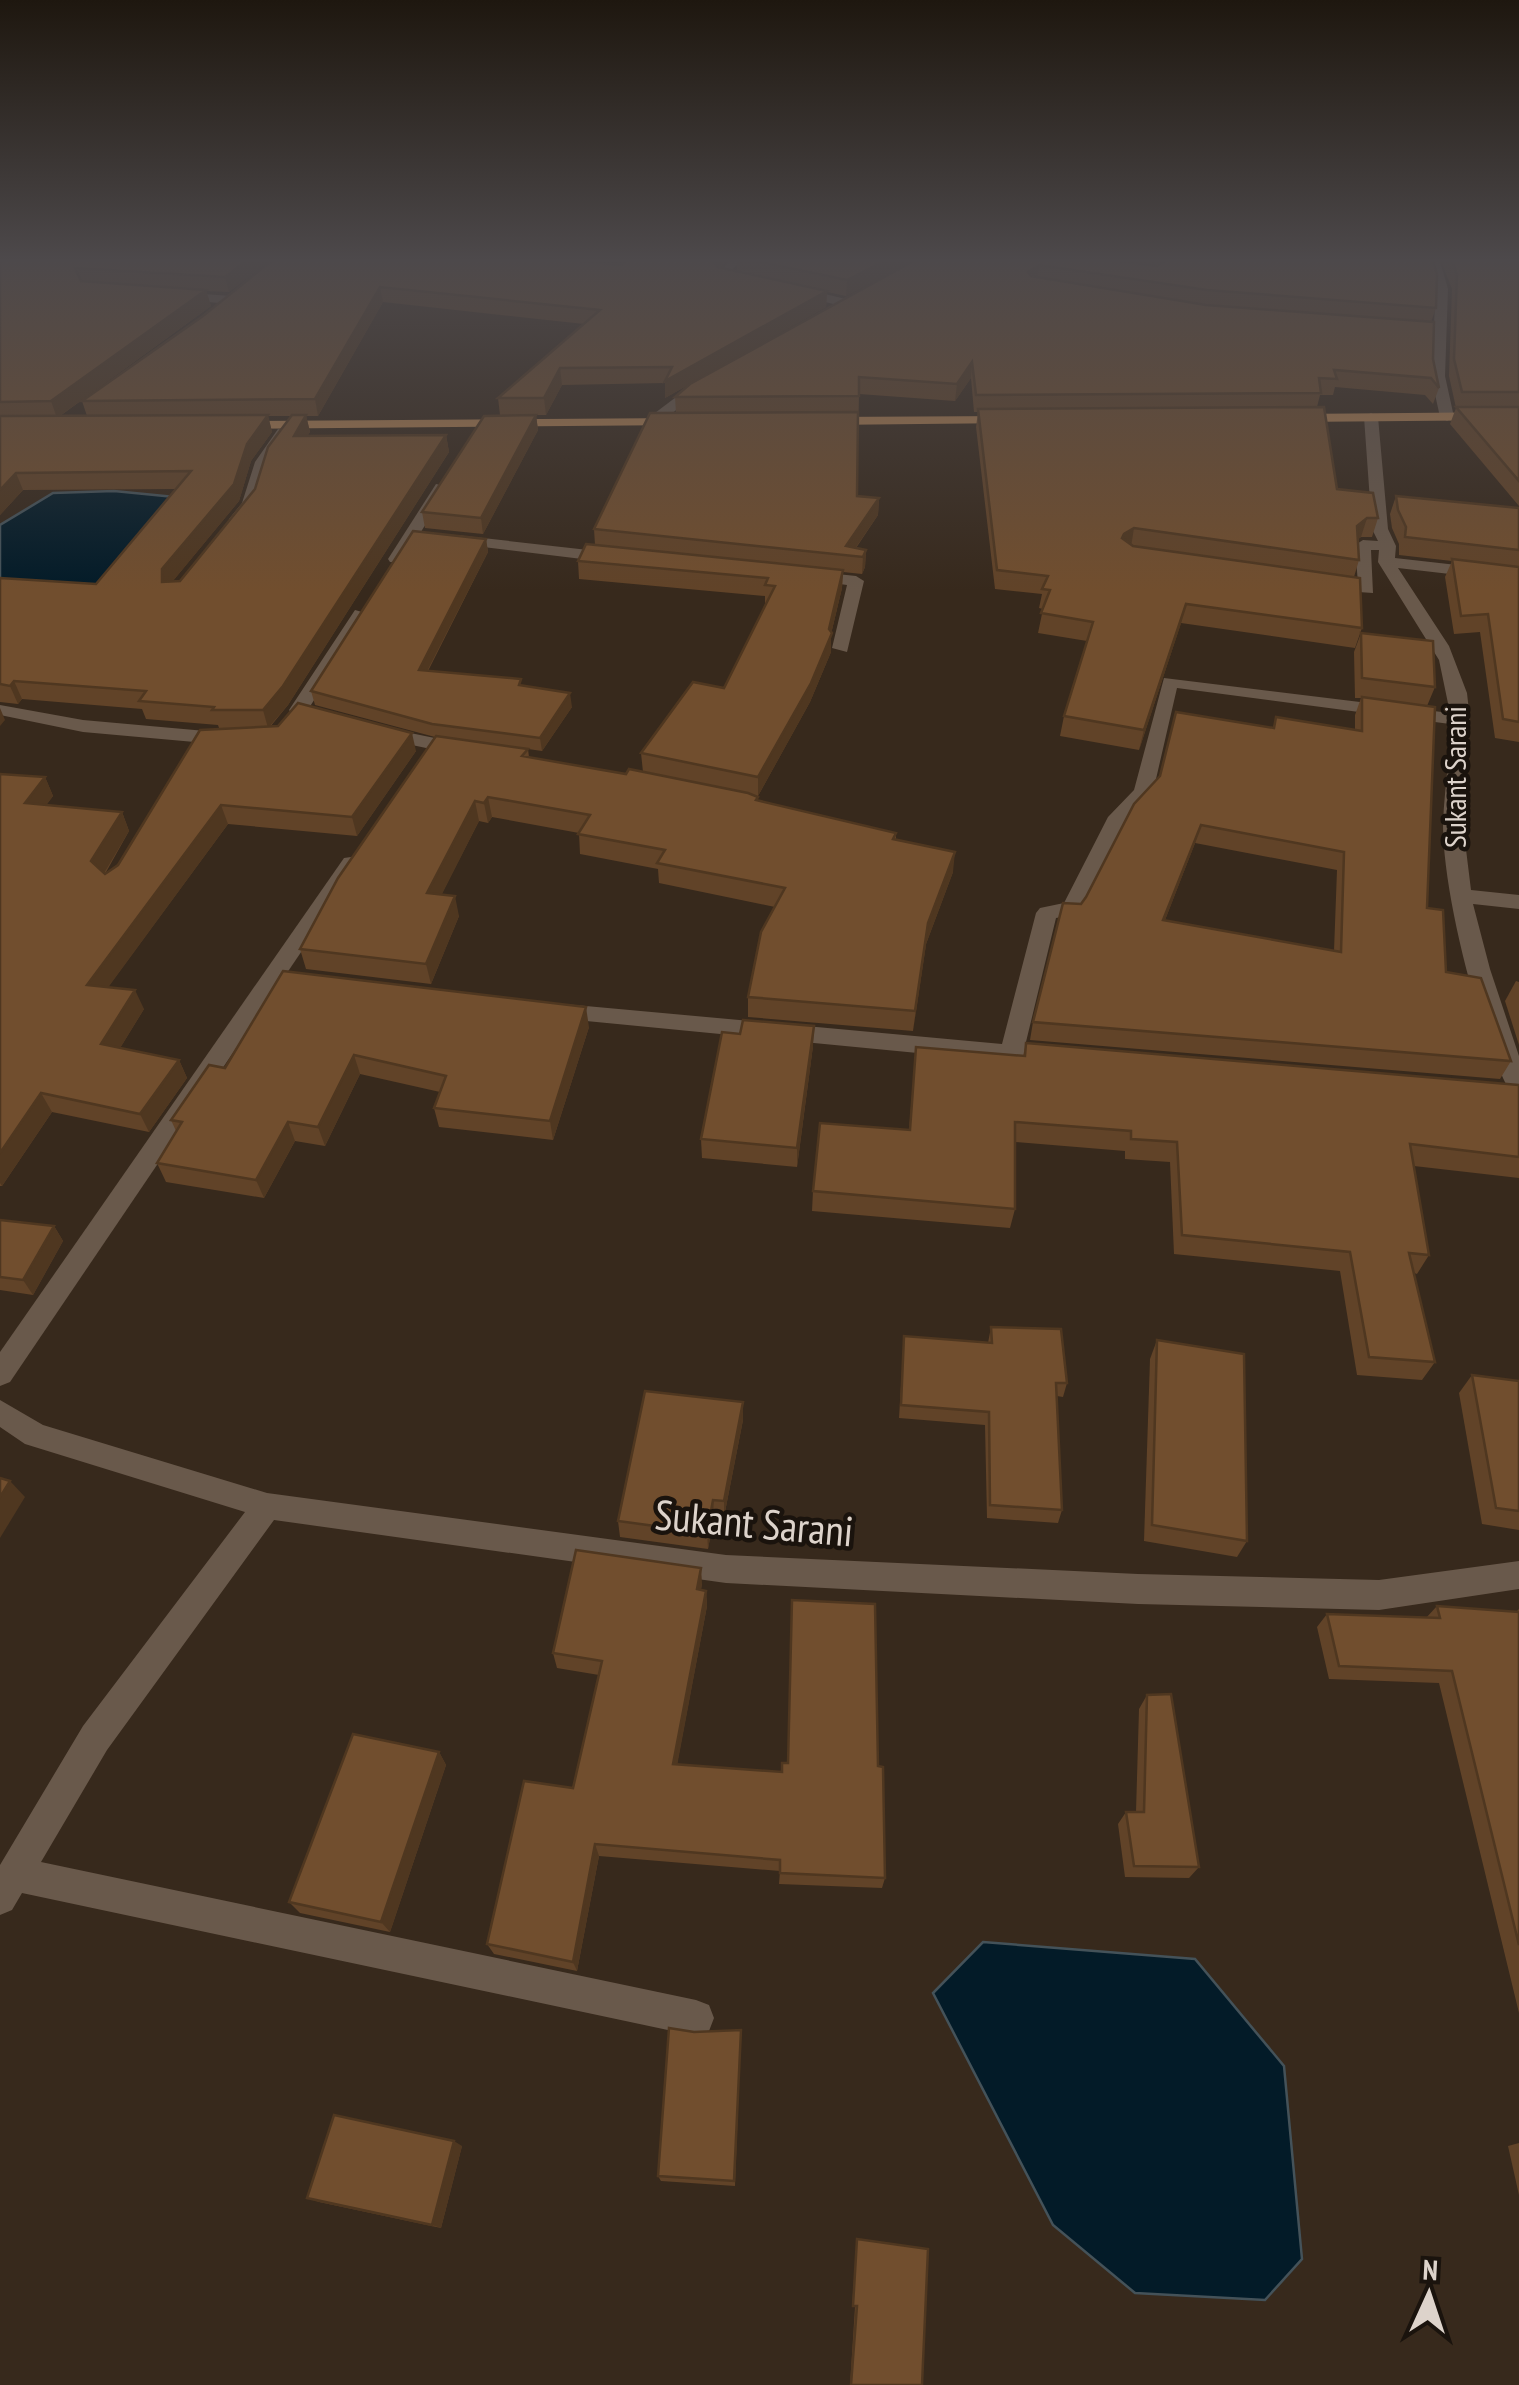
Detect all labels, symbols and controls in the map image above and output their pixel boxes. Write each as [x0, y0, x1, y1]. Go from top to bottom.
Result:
street label: Sukant Sarani [1435, 706, 1474, 848]
street label: Sukant Sarani [653, 1486, 855, 1559]
north arrow [1379, 2245, 1479, 2345]
text: N [1422, 2251, 1439, 2288]

